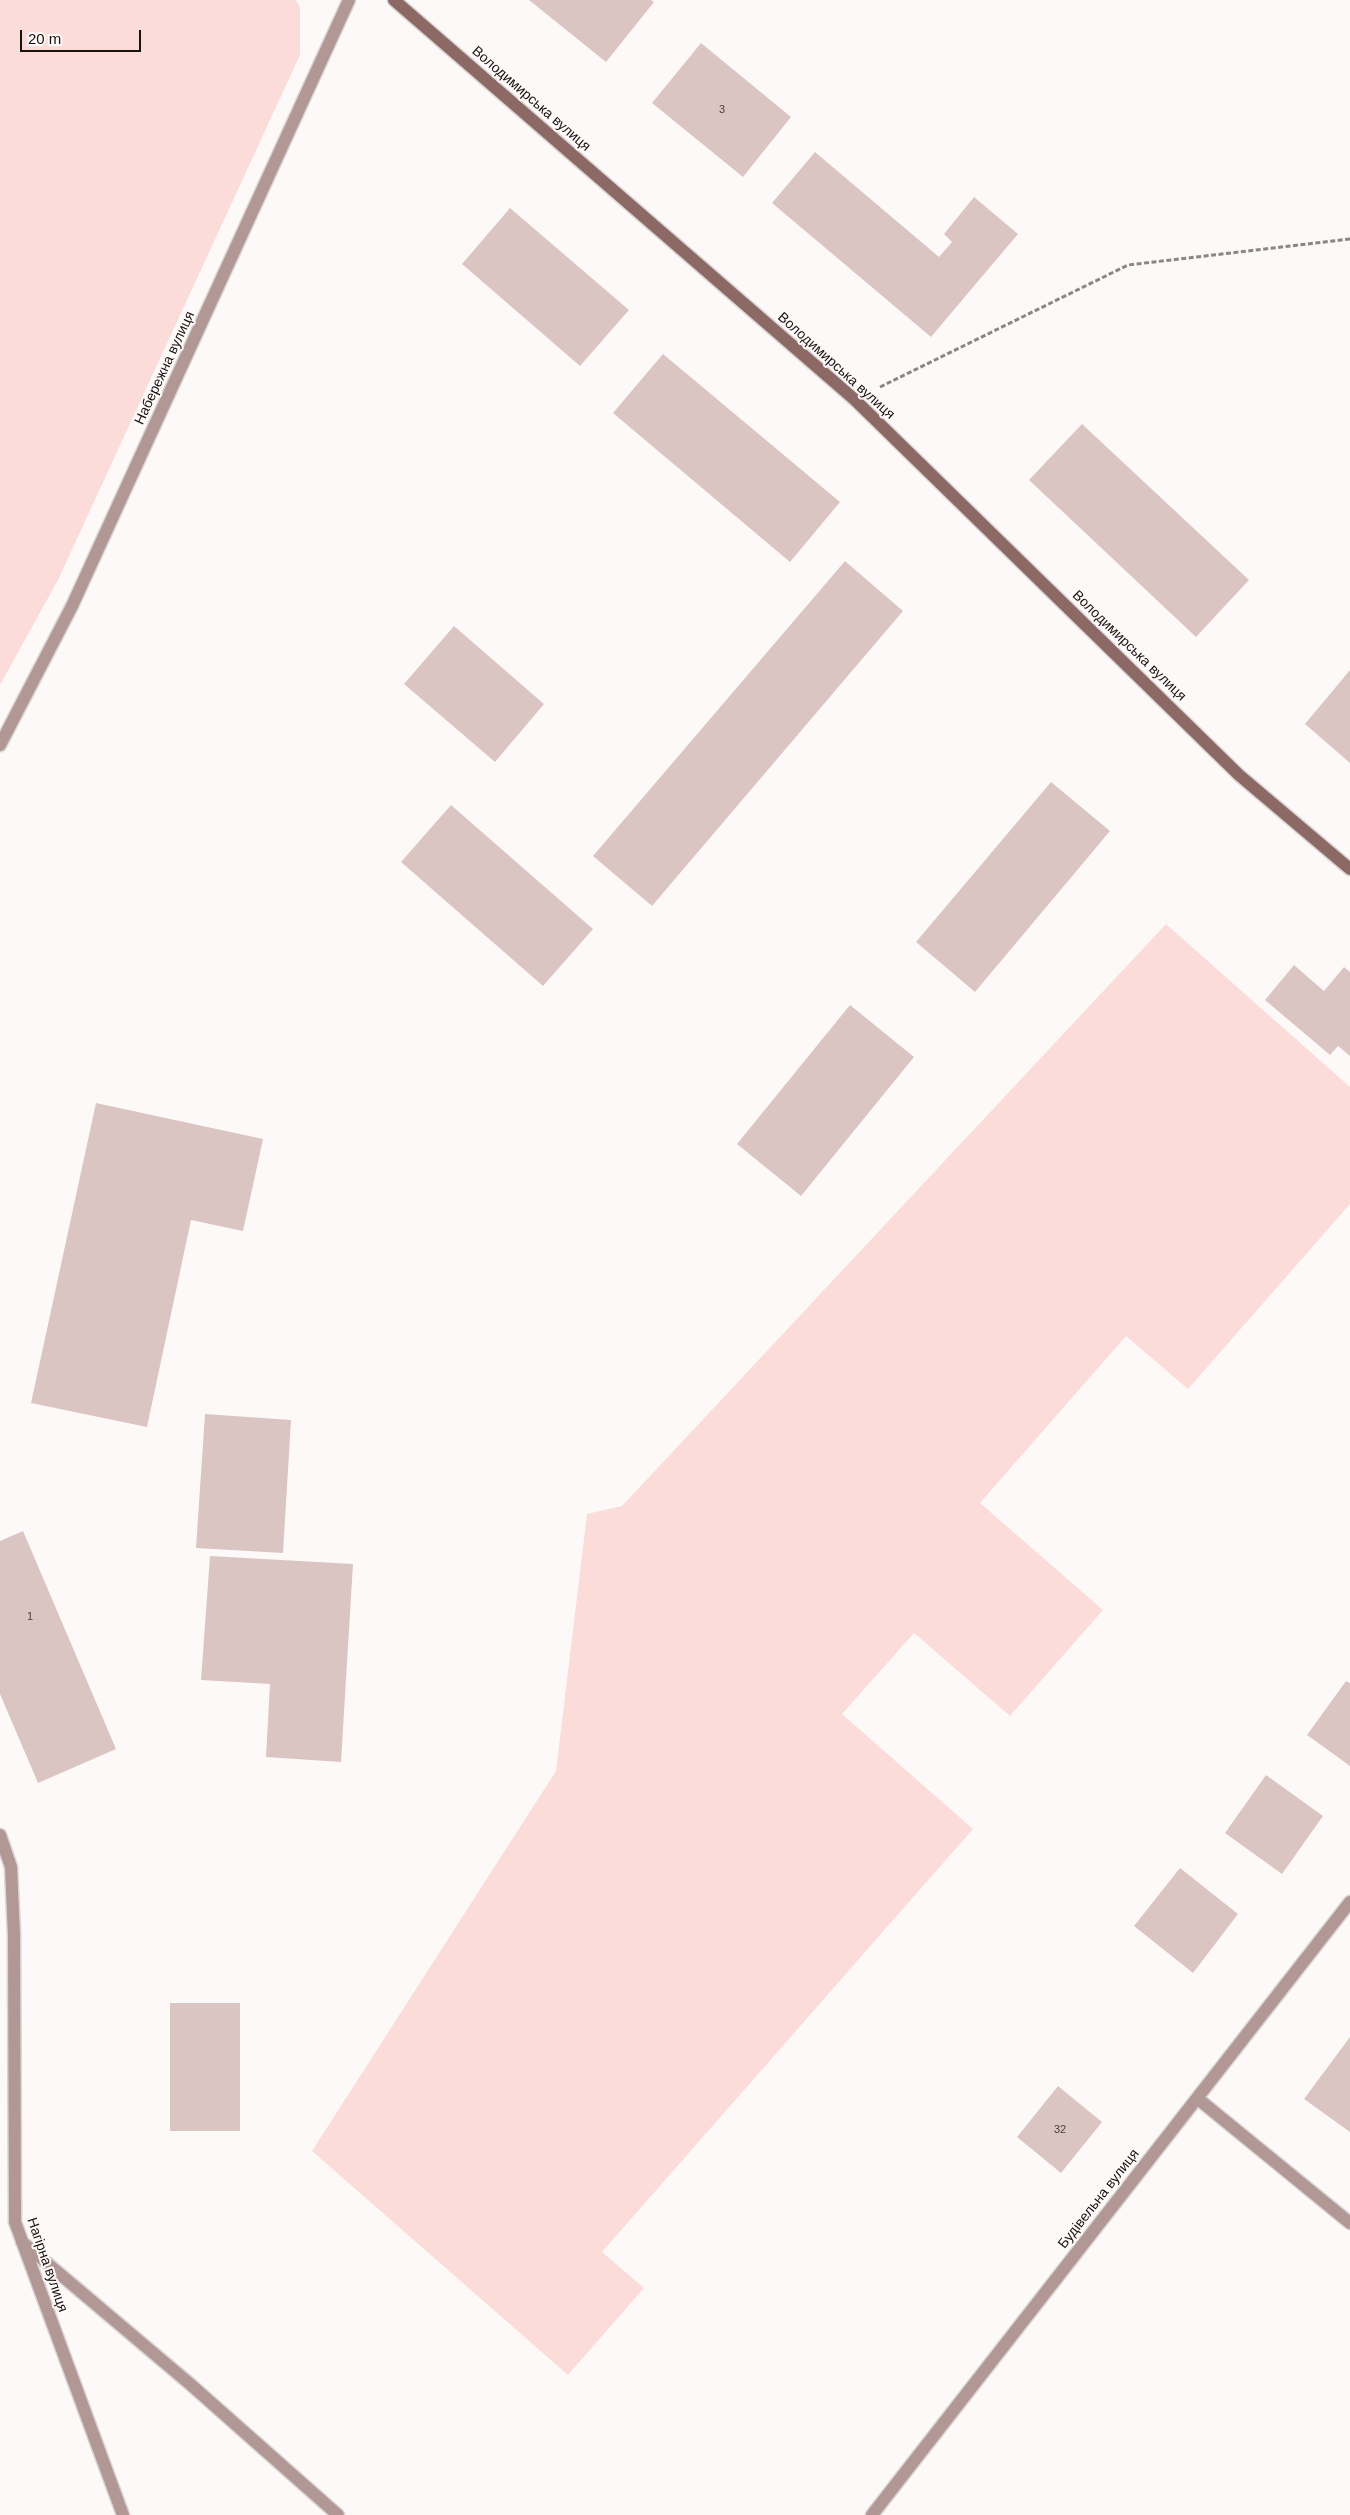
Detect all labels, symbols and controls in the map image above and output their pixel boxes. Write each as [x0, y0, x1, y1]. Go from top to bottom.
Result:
scale bar [22, 20, 144, 52]
text: 20 m [28, 30, 61, 47]
street label: Володимирська вулиця [468, 43, 594, 155]
house number: 3 [719, 103, 725, 117]
street label: Набережна вулиця [131, 309, 199, 427]
street label: Володимирська вулиця [774, 309, 898, 423]
street label: Володимирська вулиця [1069, 587, 1189, 705]
house number: 1 [27, 1610, 33, 1624]
house number: 32 [1054, 2123, 1066, 2137]
street label: Будівельна вулиця [1055, 2146, 1143, 2252]
street label: Нагірна вулиця [23, 2216, 71, 2314]

